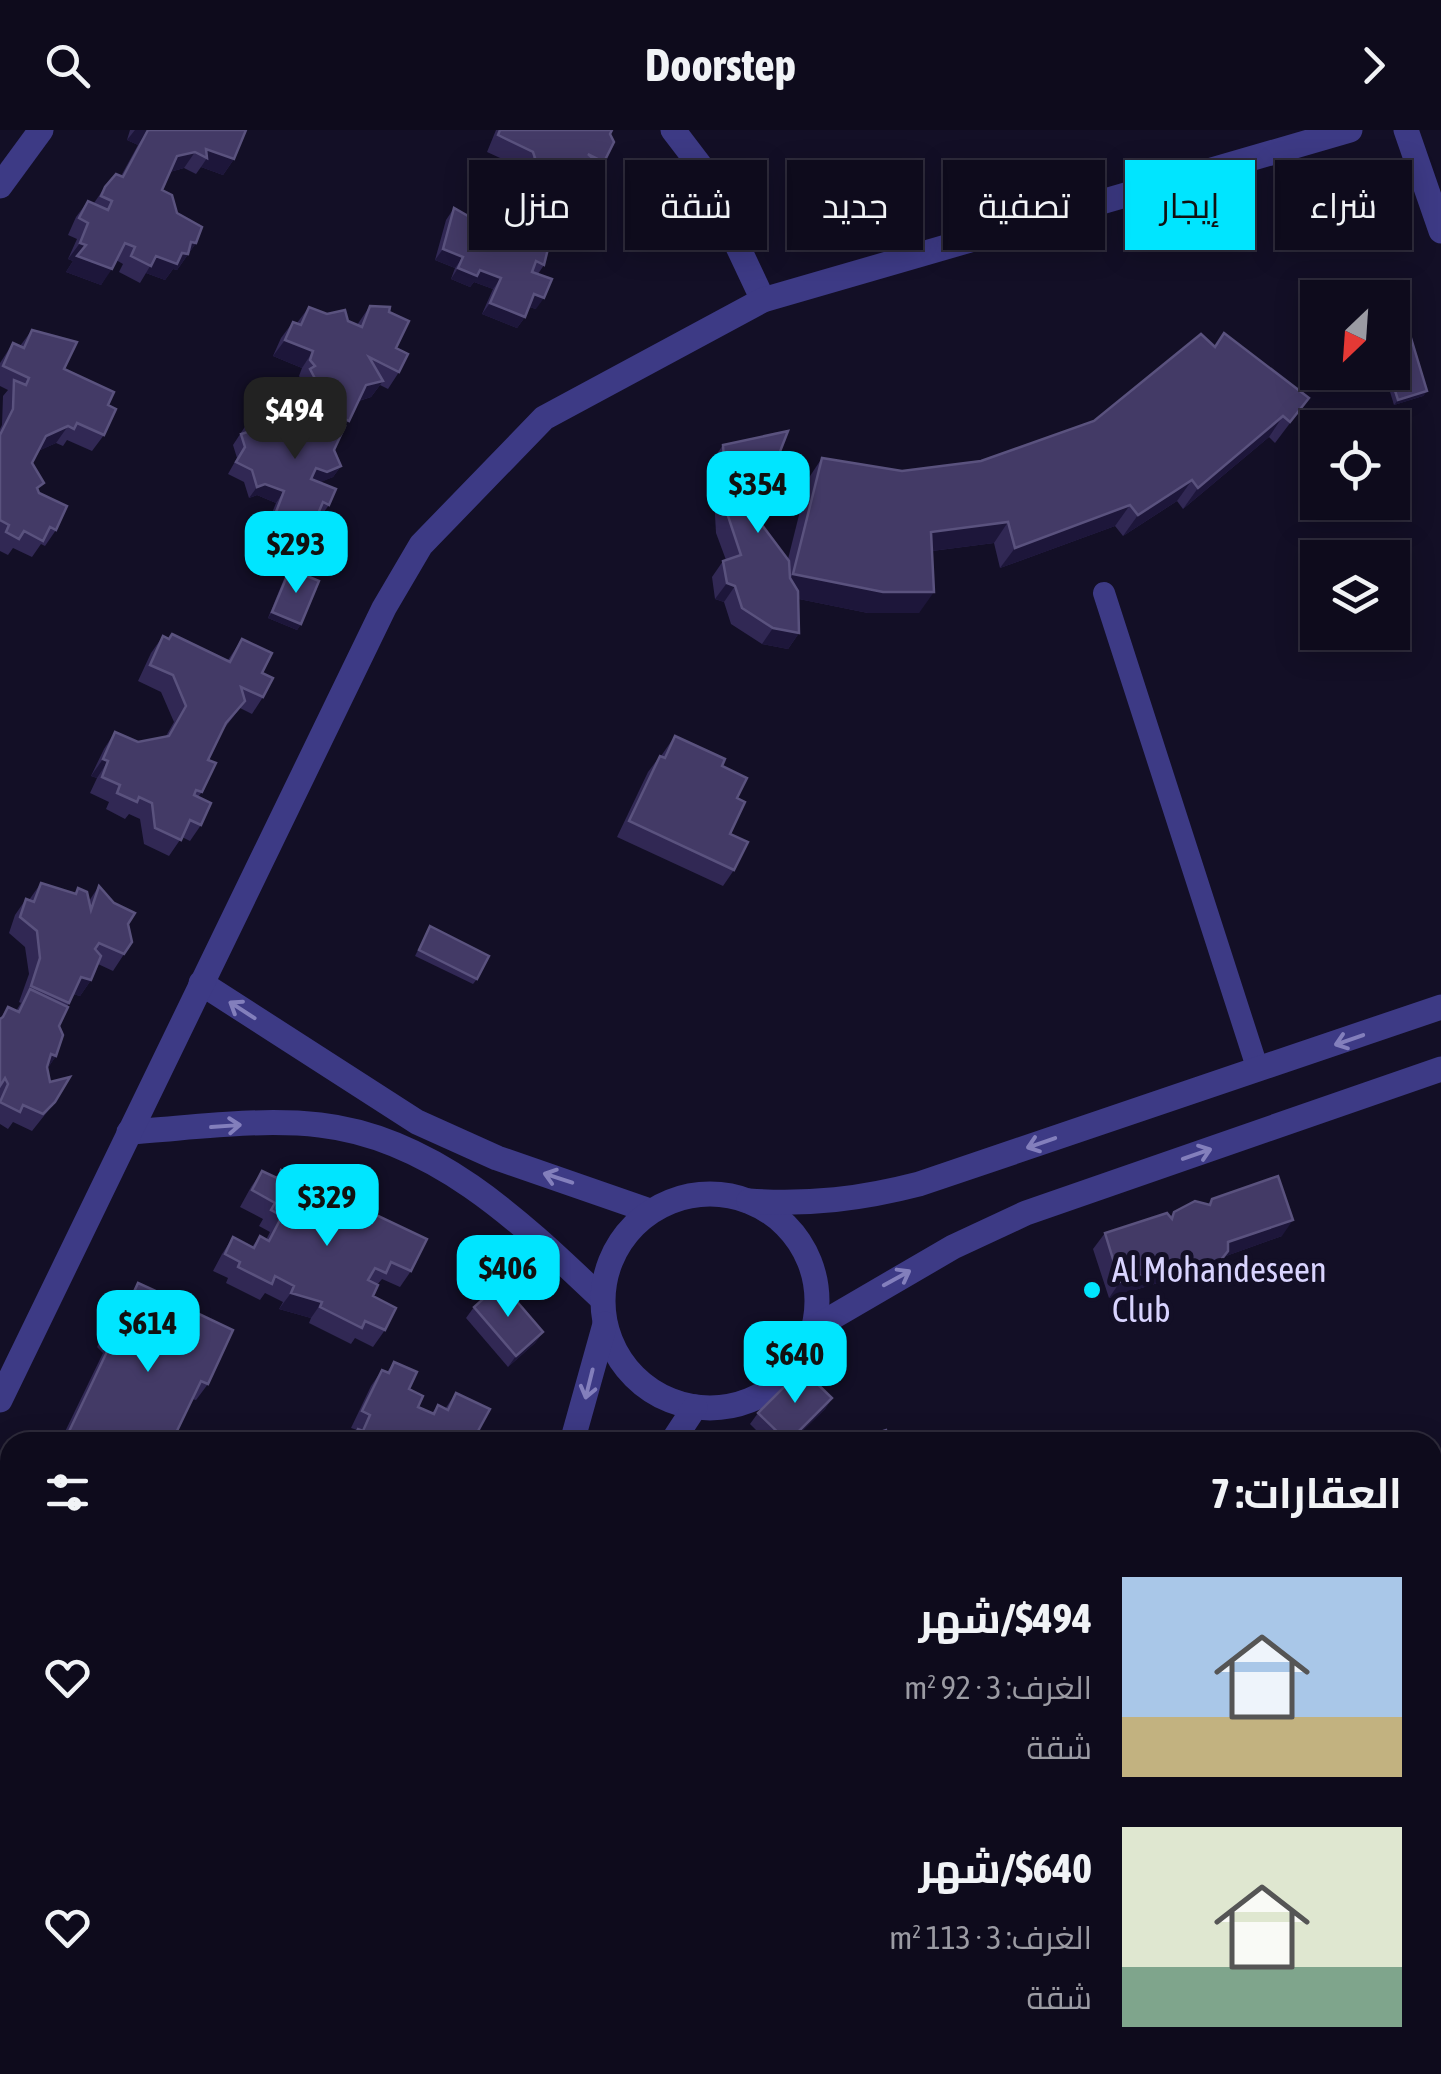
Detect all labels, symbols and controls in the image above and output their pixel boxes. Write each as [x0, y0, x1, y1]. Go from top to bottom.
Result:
icon: search [40, 38, 95, 93]
icon: forward [1346, 38, 1401, 93]
text: Doorstep [645, 39, 796, 91]
chip: منزل [469, 160, 605, 250]
chip: شقة [625, 160, 767, 250]
chip: جديد [787, 160, 923, 250]
chip: تصفية [943, 160, 1105, 250]
chip: إيجار [1125, 160, 1255, 250]
chip: شراء [1275, 160, 1412, 250]
north arrow [1300, 280, 1410, 390]
map controls [1300, 280, 1410, 650]
pin: $494 [236, 377, 354, 462]
text: $494 [266, 391, 324, 428]
button: locate [1300, 410, 1410, 520]
pin: $354 [699, 451, 817, 536]
text: $354 [729, 465, 787, 502]
pin: $293 [237, 511, 355, 596]
text: $293 [267, 525, 325, 562]
button: layers [1300, 540, 1410, 650]
one-way arrow [229, 1000, 257, 1020]
one-way arrow [1335, 1032, 1366, 1050]
one-way arrow [210, 1116, 242, 1135]
one-way arrow [1026, 1136, 1058, 1154]
one-way arrow [1180, 1144, 1211, 1162]
pin: $329 [268, 1164, 386, 1249]
one-way arrow [543, 1168, 575, 1186]
text: $329 [298, 1178, 356, 1215]
pin: $406 [449, 1235, 567, 1320]
text: $406 [479, 1249, 537, 1286]
place label: Al Mohandeseen Club [1112, 1249, 1327, 1329]
one-way arrow [882, 1267, 912, 1287]
marker: Al Mohandeseen Club [1081, 1279, 1103, 1301]
pin: $614 [89, 1290, 207, 1375]
text: $614 [119, 1304, 177, 1341]
pin: $640 [736, 1321, 854, 1406]
text: $640 [766, 1335, 824, 1372]
one-way arrow [579, 1368, 598, 1399]
icon: filters [40, 1465, 95, 1520]
text: العقارات: 7 [1211, 1469, 1402, 1517]
text: $494/شهر [919, 1594, 1092, 1642]
icon: home [1202, 1617, 1322, 1737]
icon: heart [40, 1650, 95, 1705]
text: الغرف: 3 · 92 m² [904, 1669, 1092, 1706]
text: شقة [1027, 1729, 1092, 1766]
text: $640/شهر [919, 1844, 1092, 1892]
icon: home [1202, 1867, 1322, 1987]
icon: heart [40, 1900, 95, 1955]
text: الغرف: 3 · 113 m² [889, 1919, 1092, 1956]
text: شقة [1027, 1979, 1092, 2016]

